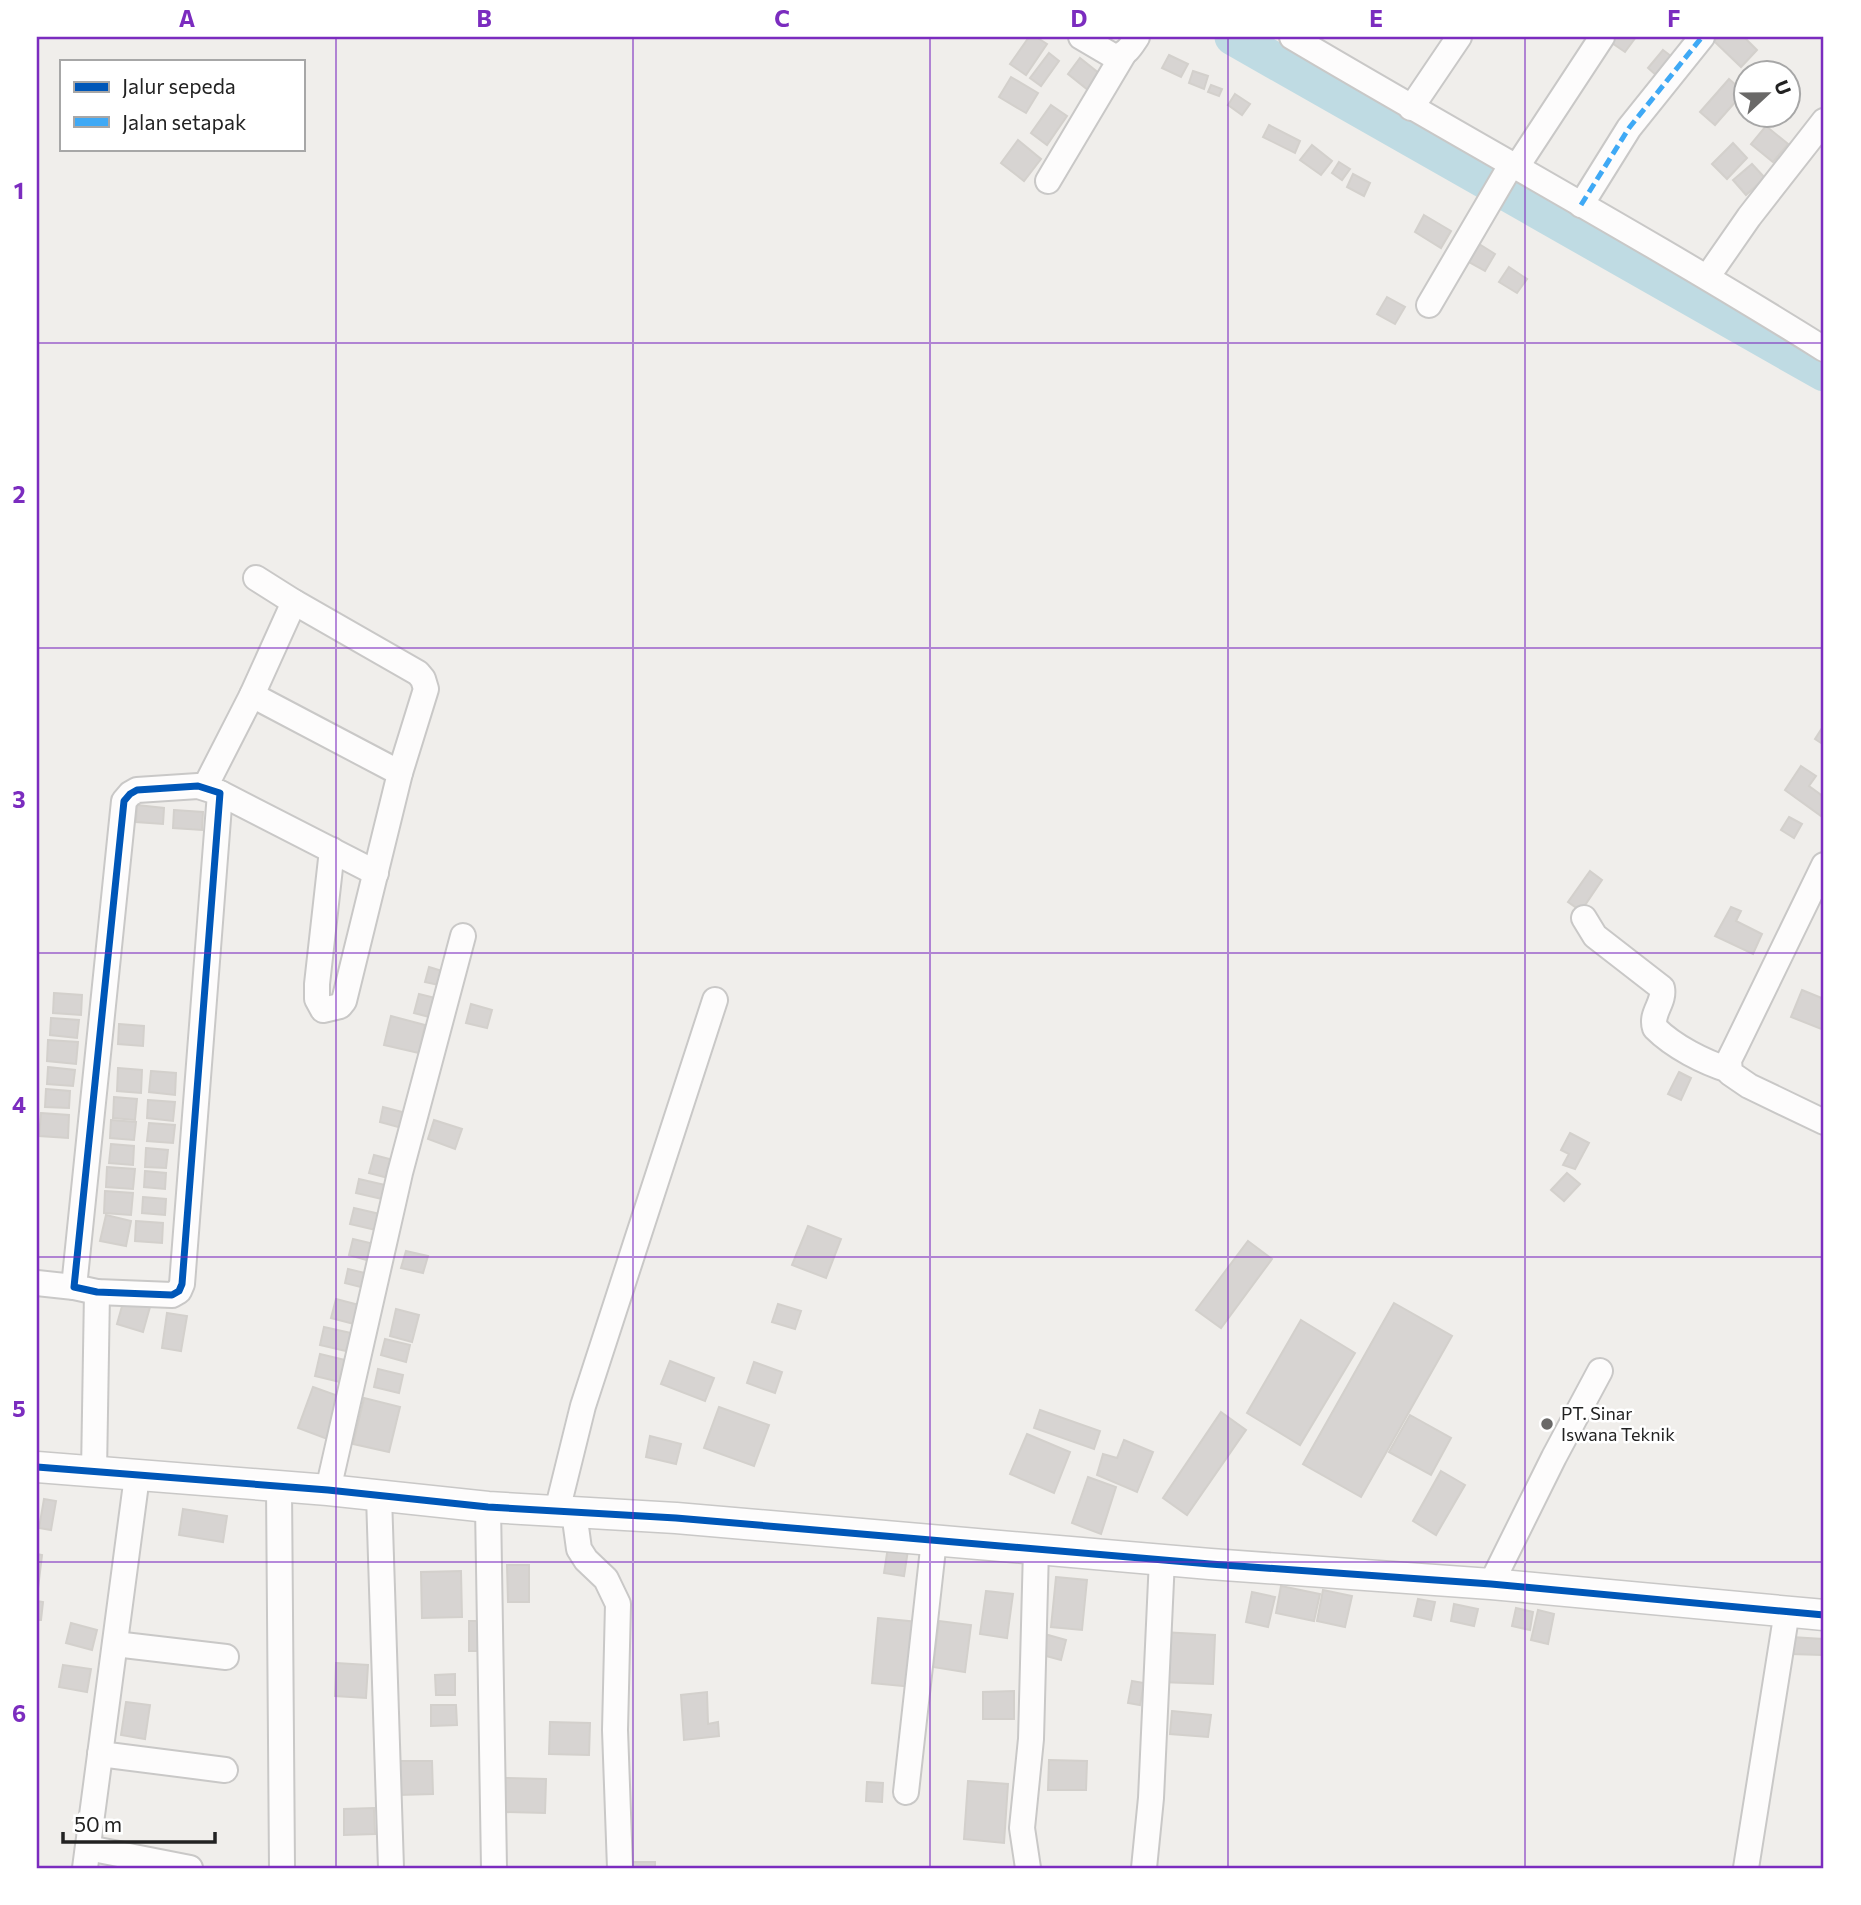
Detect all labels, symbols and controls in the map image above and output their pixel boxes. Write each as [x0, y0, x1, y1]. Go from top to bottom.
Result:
text: A [179, 4, 196, 32]
text: B [476, 4, 492, 32]
text: C [774, 4, 790, 32]
text: D [1071, 4, 1088, 32]
text: E [1369, 4, 1383, 32]
text: F [1667, 4, 1681, 32]
legend [60, 60, 304, 150]
north arrow [1731, 60, 1801, 130]
text: Jalur sepeda [122, 73, 236, 98]
text: U [1770, 77, 1796, 98]
text: Jalan setapak [122, 109, 246, 134]
text: 1 [14, 176, 24, 204]
text: 2 [12, 480, 26, 508]
text: 3 [12, 785, 26, 813]
text: 4 [12, 1090, 26, 1118]
text: 5 [12, 1394, 26, 1422]
place label: PT. Sinar Iswana Teknik [1561, 1402, 1675, 1445]
marker: PT. Sinar Iswana Teknik [1539, 1416, 1555, 1432]
text: 6 [12, 1699, 26, 1727]
scale bar [63, 1800, 215, 1844]
text: 50 m [74, 1811, 122, 1836]

